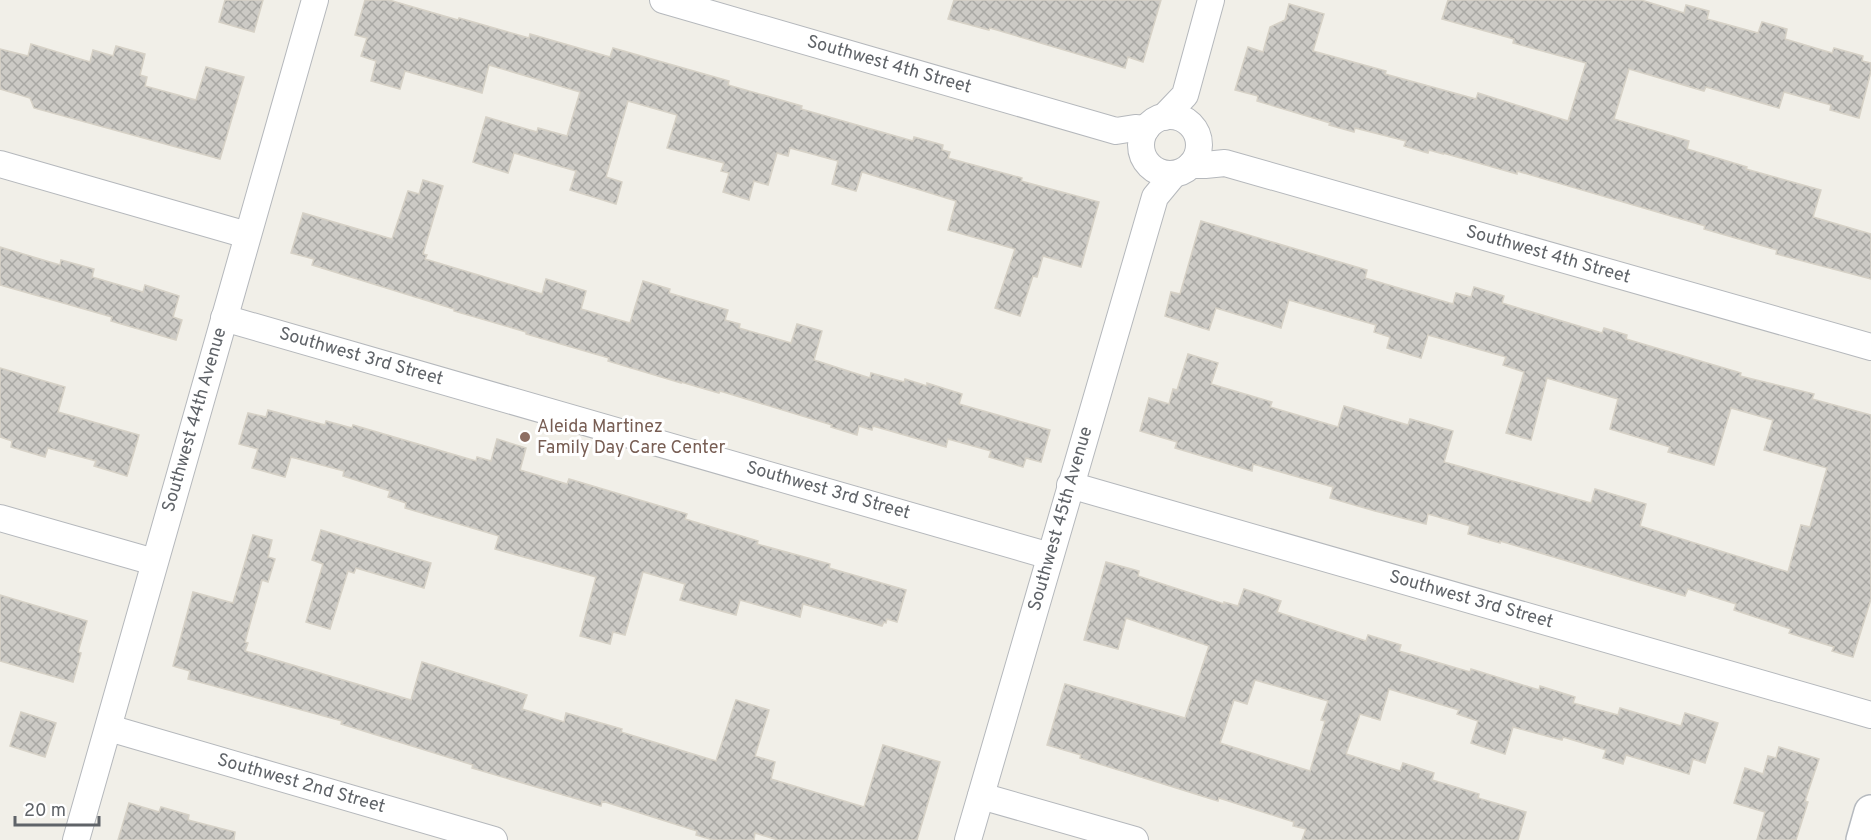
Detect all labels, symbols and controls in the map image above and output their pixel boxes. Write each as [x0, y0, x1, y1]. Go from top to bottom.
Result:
street label: Southwest 4th Street [804, 31, 974, 99]
street label: Southwest 4th Street [1463, 221, 1633, 289]
street label: Southwest 3rd Street [276, 323, 446, 391]
street label: Southwest 44th Avenue [158, 325, 232, 515]
place label: Aleida Martinez Family Day Care Center [537, 416, 726, 460]
street label: Southwest 45th Avenue [1024, 424, 1098, 614]
marker: Aleida Martinez Family Day Care Center [518, 430, 532, 444]
street label: Southwest 3rd Street [743, 457, 913, 525]
street label: Southwest 3rd Street [1386, 566, 1556, 634]
street label: Southwest 2nd Street [214, 749, 388, 819]
scale bar [15, 789, 99, 827]
text: 20 m [24, 800, 66, 823]

